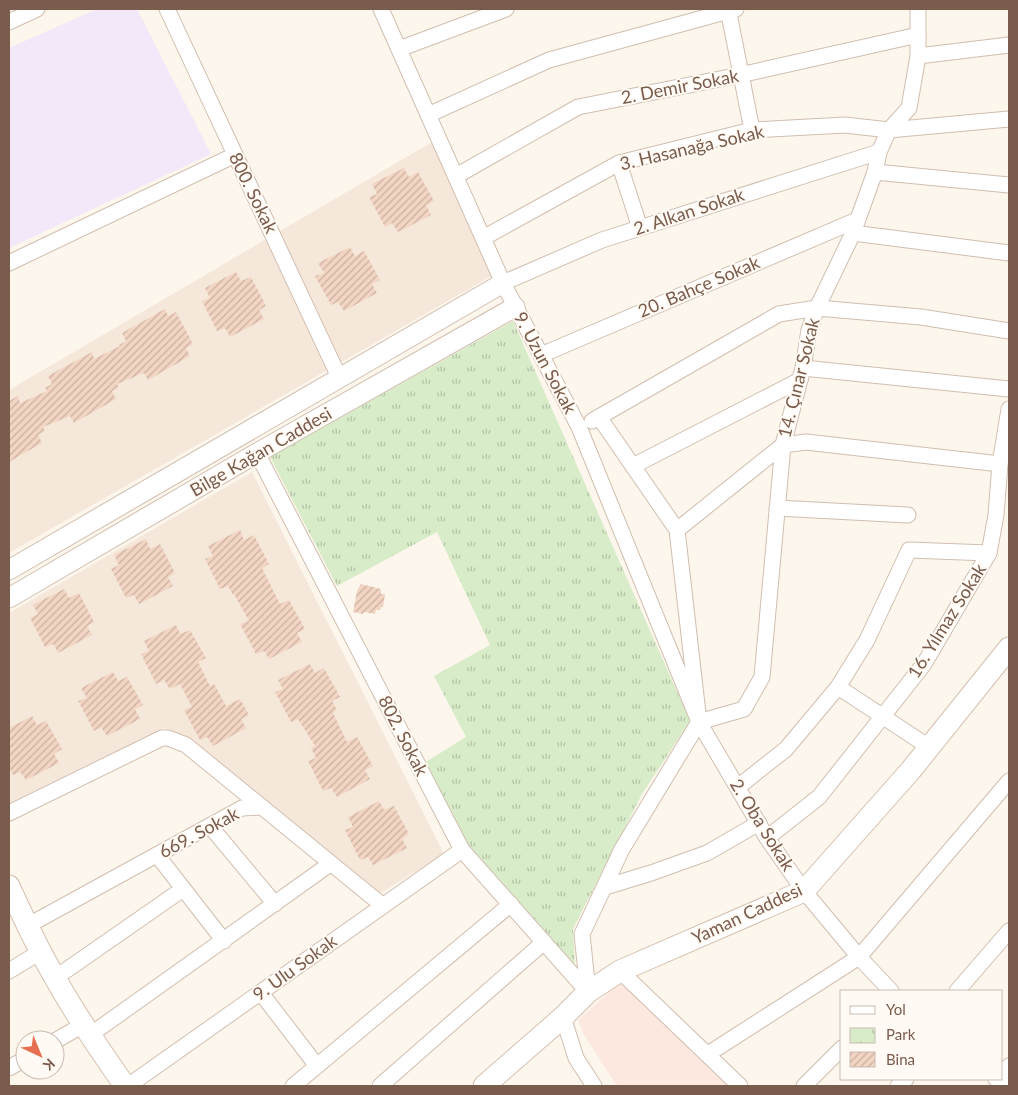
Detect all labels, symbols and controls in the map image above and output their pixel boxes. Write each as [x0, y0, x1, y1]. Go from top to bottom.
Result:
street label: 2. Demir Sokak [619, 64, 741, 108]
street label: 3. Hasanağa Sokak [617, 120, 767, 174]
street label: 800. Sokak [225, 148, 283, 237]
street label: 2. Alkan Sokak [631, 183, 748, 239]
street label: 20. Bahçe Sokak [635, 250, 763, 322]
street label: 9. Uzun Sokak [510, 308, 582, 418]
street label: 14. Çınar Sokak [772, 315, 824, 440]
street label: Bilge Kağan Caddesi [186, 402, 335, 501]
street label: 16. Yılmaz Sokak [902, 558, 991, 682]
street label: 802. Sokak [374, 692, 434, 780]
street label: 2. Oba Sokak [726, 774, 800, 875]
street label: 669. Sokak [155, 802, 243, 862]
street label: Yaman Caddesi [688, 878, 805, 948]
street label: 9. Ulu Sokak [248, 929, 341, 1005]
legend [840, 990, 1003, 1080]
text: Yol [886, 1000, 906, 1018]
text: Park [886, 1025, 916, 1043]
north arrow [15, 1030, 65, 1080]
text: Bina [886, 1050, 915, 1068]
text: K [40, 1055, 59, 1074]

